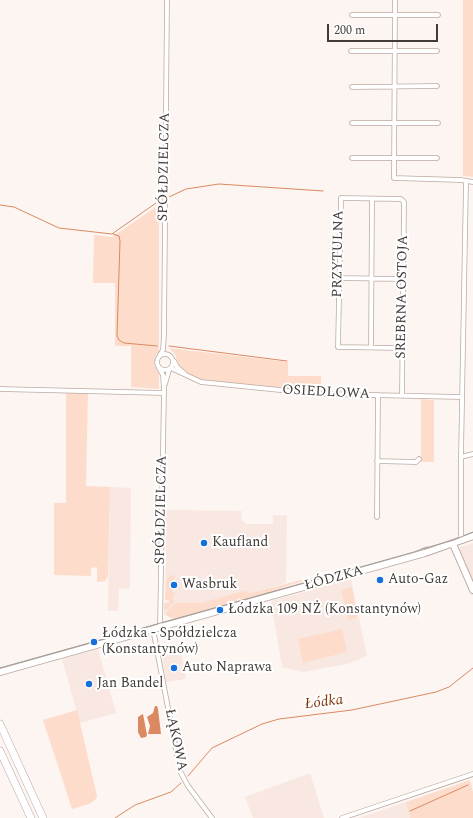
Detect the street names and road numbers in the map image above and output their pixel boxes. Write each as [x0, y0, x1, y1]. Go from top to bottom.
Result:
street label: SPÓŁDZIELCZA [156, 112, 174, 222]
street label: PRZYTULNA [330, 210, 348, 298]
street label: SREBRNA OSTOJA [394, 235, 412, 359]
street label: OSIEDLOWA [282, 382, 370, 404]
street label: SPÓŁDZIELCZA [153, 455, 171, 565]
street label: ŁÓDZKA [303, 563, 365, 595]
street label: ŁĄKOWA [160, 707, 190, 773]

